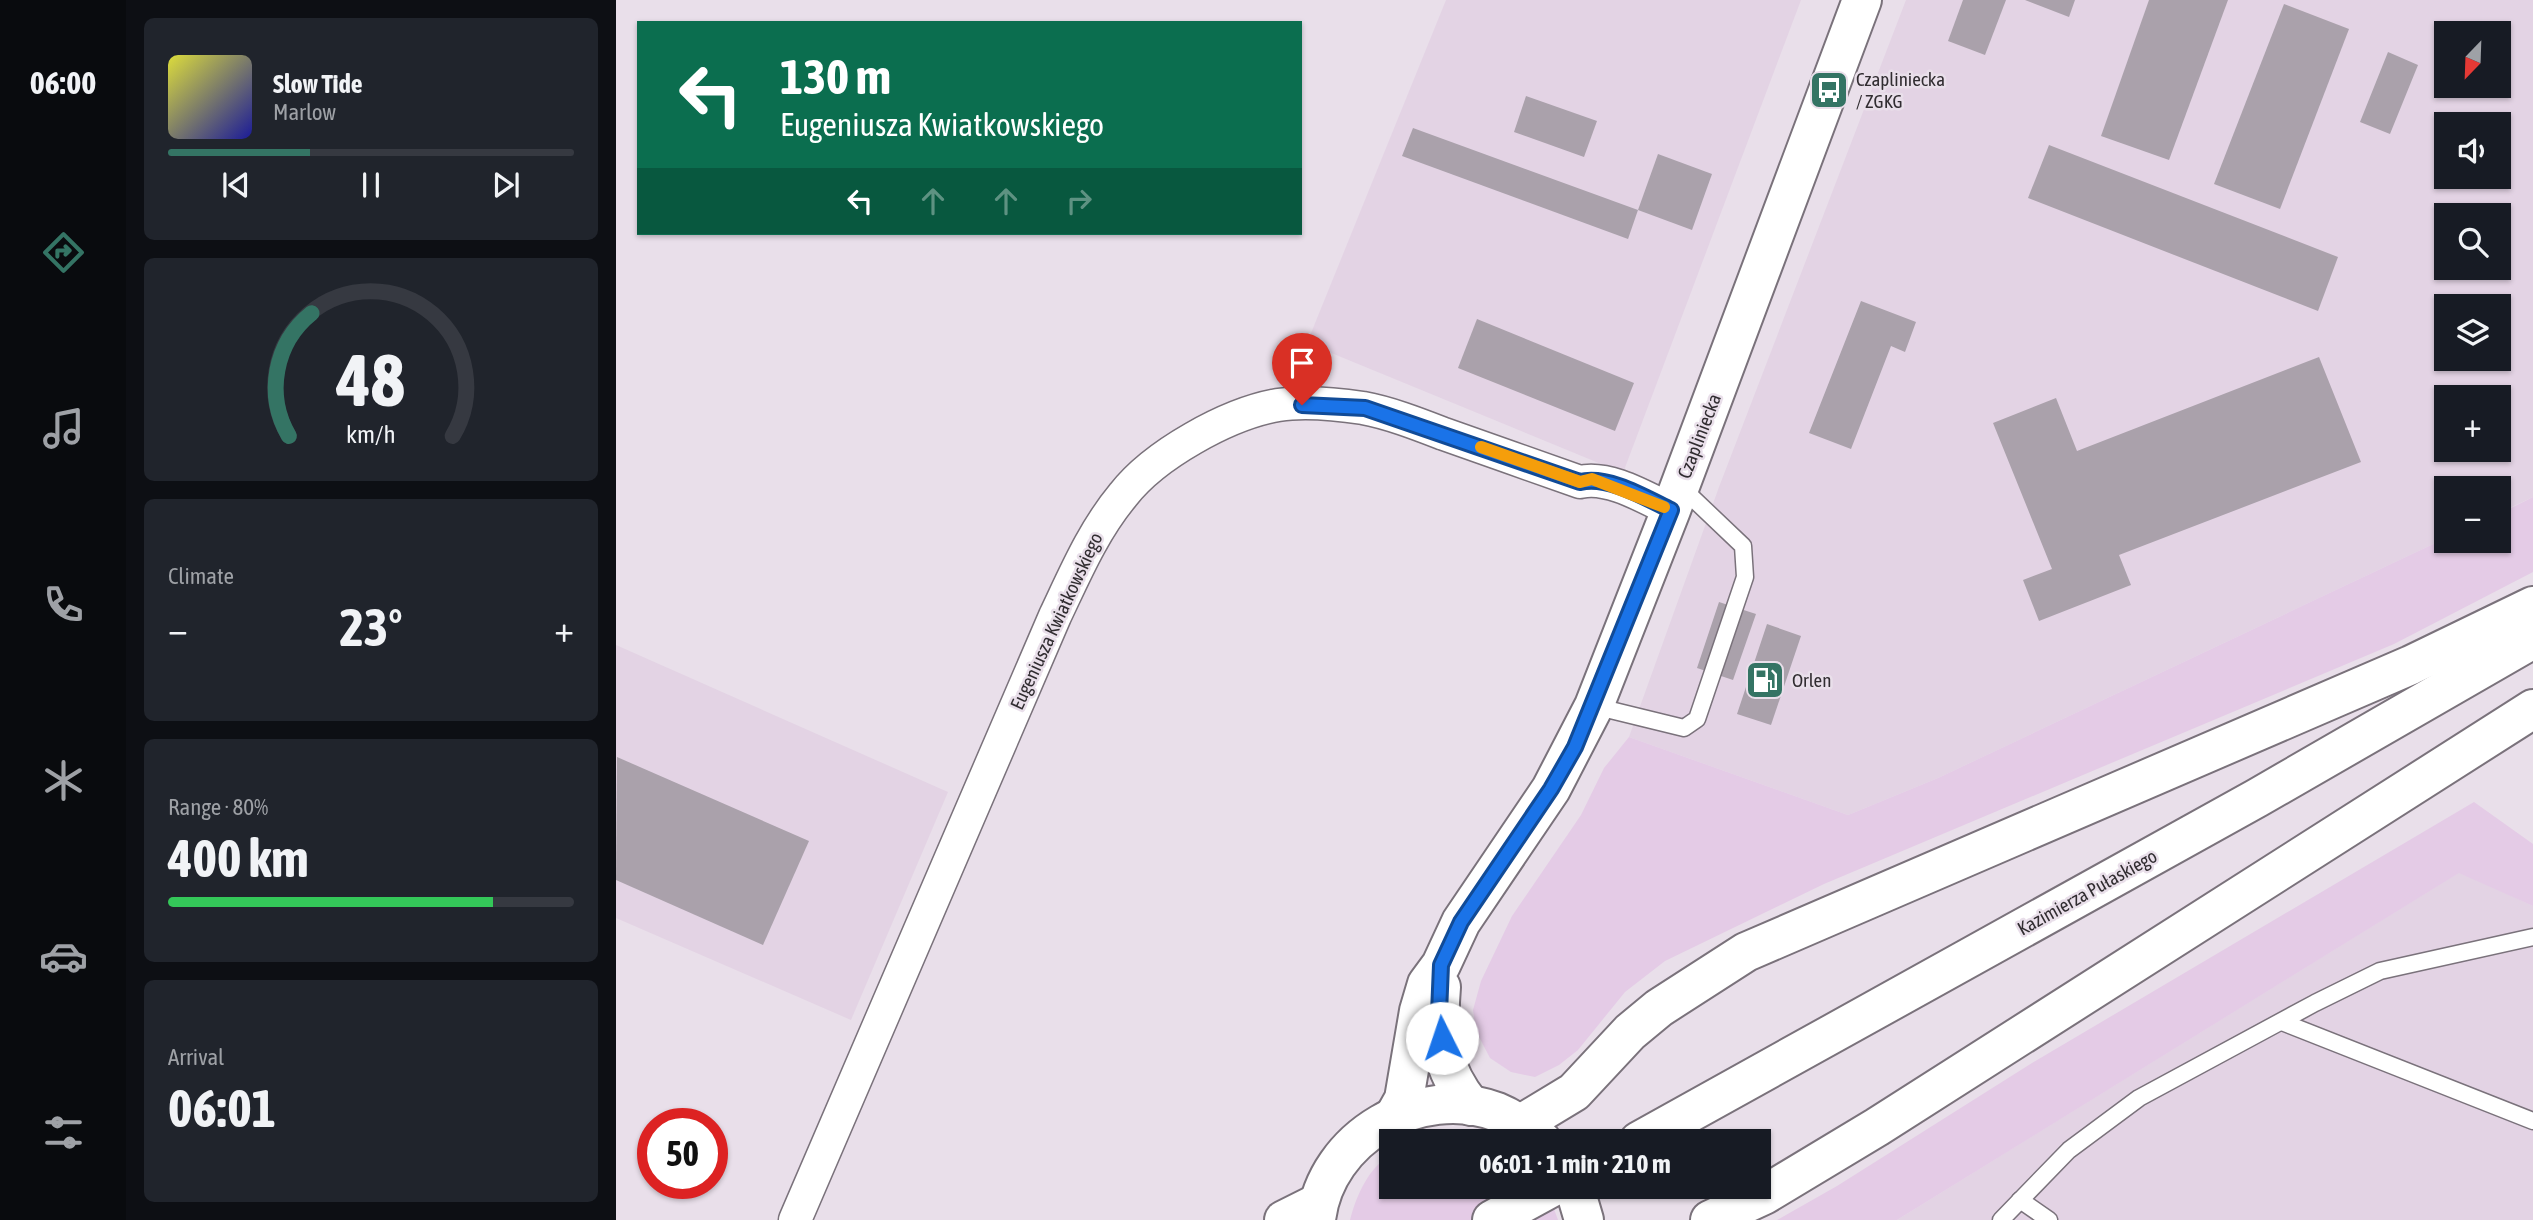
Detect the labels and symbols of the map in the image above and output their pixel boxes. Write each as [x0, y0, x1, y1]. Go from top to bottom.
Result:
north arrow [2434, 21, 2511, 98]
place label: Czapliniecka / ZGKG [1856, 68, 1945, 112]
bus stop icon: Czapliniecka / ZGKG [1808, 69, 1850, 111]
pin [1272, 333, 1332, 405]
street label: Czapliniecka [1673, 391, 1725, 481]
street label: Eugeniusza Kwiatkowskiego [1005, 529, 1107, 713]
fuel station icon: Orlen [1744, 659, 1786, 701]
place label: Orlen [1792, 669, 1831, 691]
street label: Kazimierza Pułaskiego [2013, 845, 2161, 939]
position arrow [1405, 1001, 1479, 1075]
speed limit sign: 50 [637, 1108, 728, 1199]

